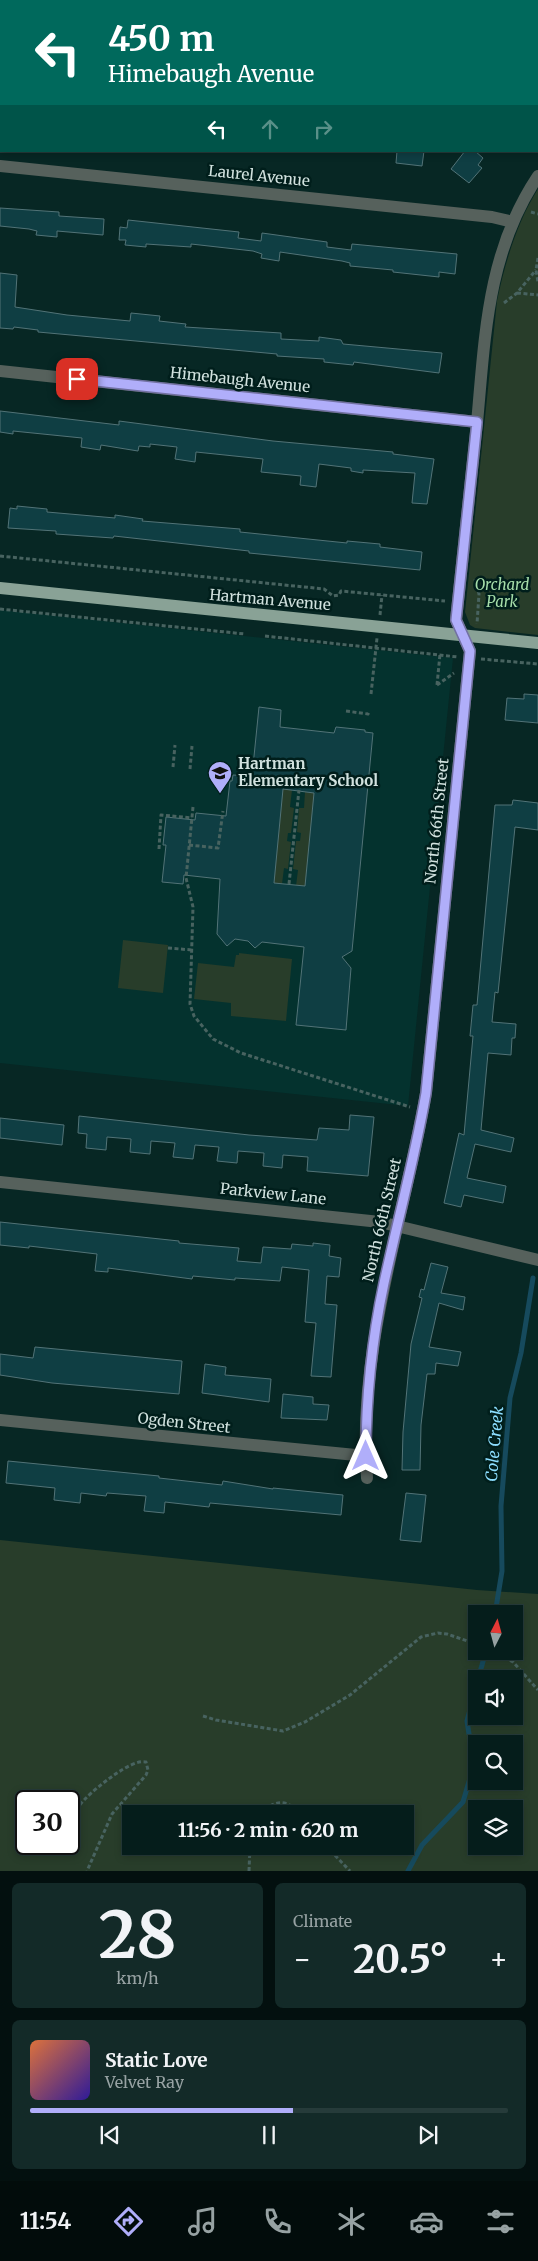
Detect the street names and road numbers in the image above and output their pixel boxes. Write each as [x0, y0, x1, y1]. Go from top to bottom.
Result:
street label: Laurel Avenue [207, 161, 311, 190]
street label: Himebaugh Avenue [169, 363, 311, 396]
street label: Hartman Avenue [209, 585, 332, 614]
street label: North 66th Street [420, 757, 453, 885]
street label: North 66th Street [358, 1156, 405, 1284]
street label: Parkview Lane [219, 1178, 327, 1209]
street label: Ogden Street [137, 1408, 232, 1437]

